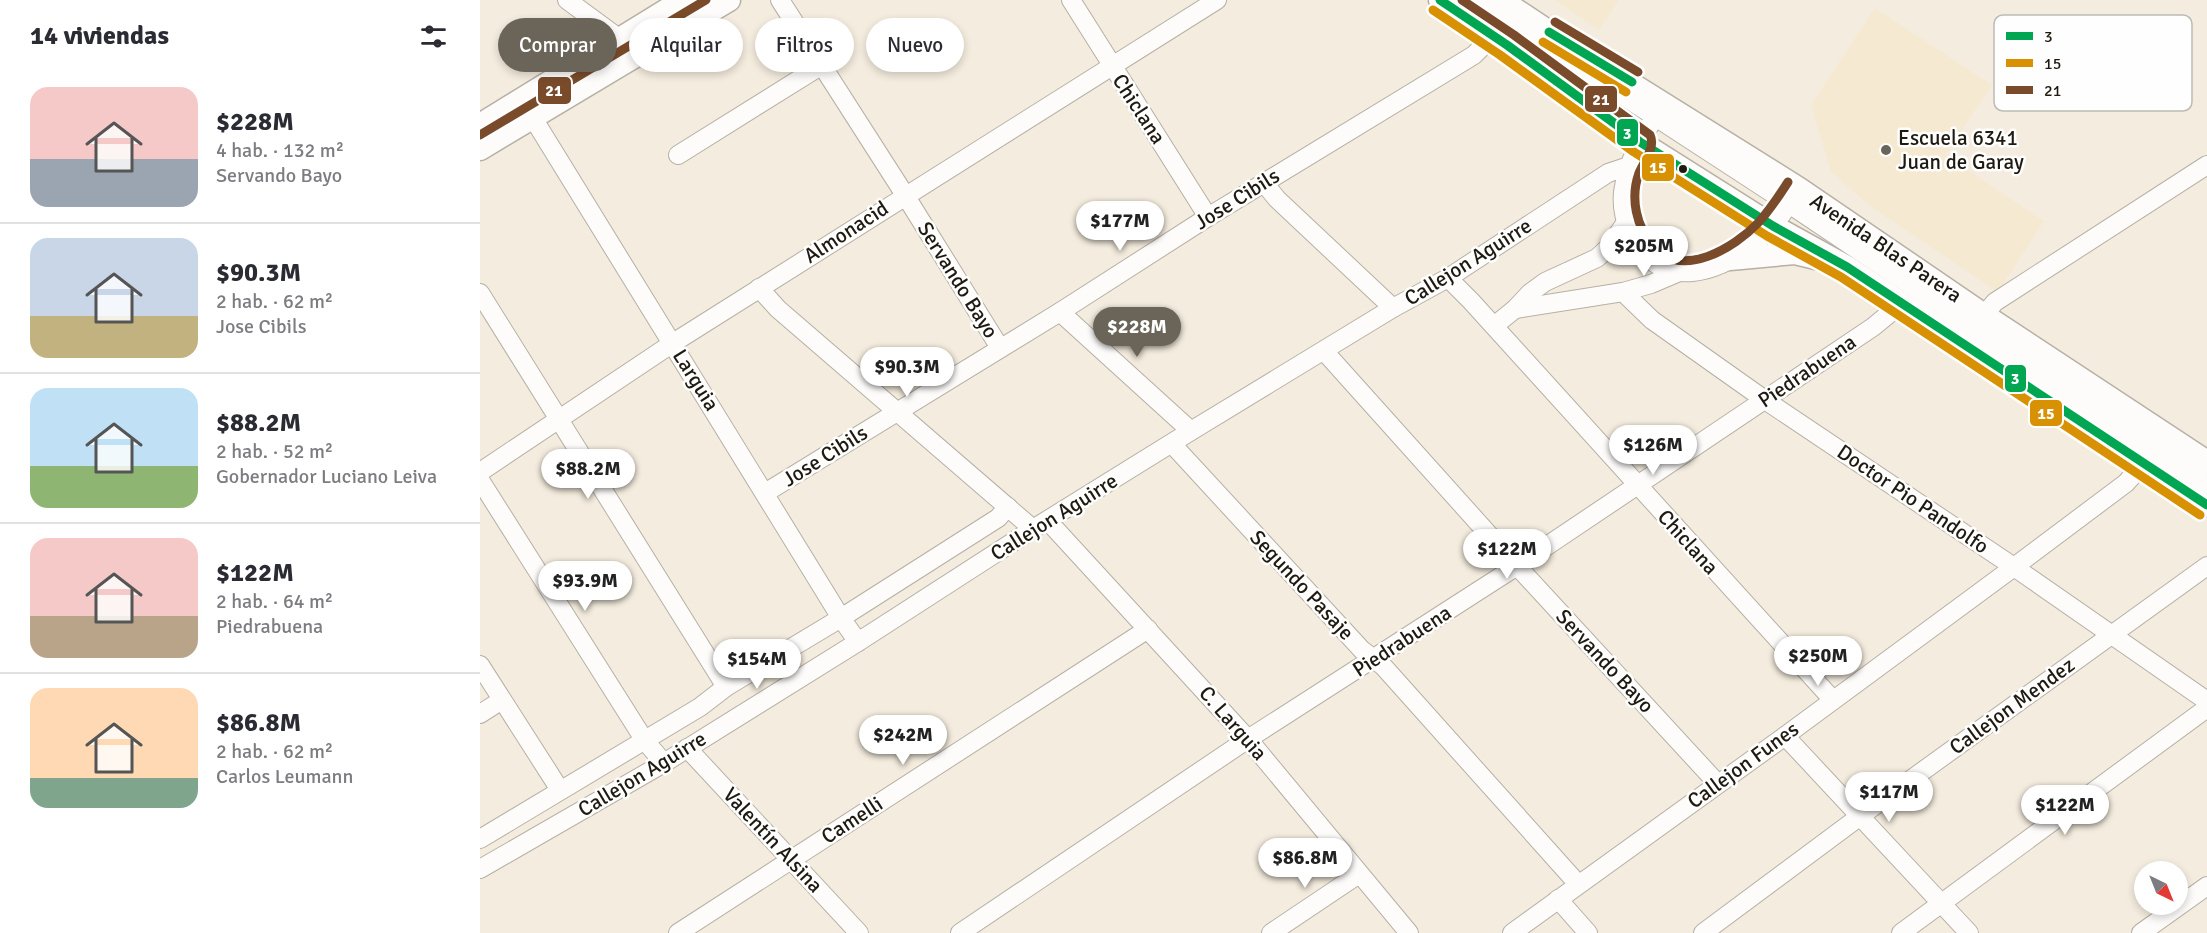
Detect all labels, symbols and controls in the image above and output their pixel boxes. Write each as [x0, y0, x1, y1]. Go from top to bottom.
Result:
legend [1994, 15, 2192, 111]
chip: Comprar [498, 18, 617, 72]
chip: Alquilar [629, 18, 743, 72]
chip: Filtros [755, 18, 854, 72]
chip: Nuevo [866, 18, 964, 72]
text: 14 viviendas [30, 20, 169, 52]
icon: filters [417, 20, 450, 53]
text: 3 [2044, 27, 2053, 47]
text: 15 [2044, 54, 2061, 74]
street label: Chiclana [1107, 69, 1171, 149]
line badge: 21 [537, 76, 572, 105]
text: 21 [545, 81, 563, 101]
text: 21 [2044, 81, 2061, 101]
line badge: 21 [1584, 85, 1618, 113]
text: 21 [1592, 90, 1610, 110]
text: $228M [216, 106, 294, 138]
icon: home [78, 111, 150, 183]
line badge: 3 [1616, 118, 1639, 147]
text: 3 [1623, 124, 1631, 144]
place label: Escuela 6341 Juan de Garay [1898, 125, 2024, 175]
text: 4 hab. · 132 m² [216, 138, 344, 163]
marker: Escuela 6341 Juan de Garay [1879, 143, 1893, 157]
line badge: 15 [1641, 153, 1675, 182]
text: 15 [1649, 158, 1667, 178]
text: Servando Bayo [216, 163, 342, 188]
street label: Jose Cibils [1190, 163, 1284, 235]
unlabelled marker [1677, 163, 1689, 175]
street label: Avenida Blas Parera [1805, 188, 1967, 308]
street label: Almonacid [799, 195, 893, 269]
pin: $177M [1078, 201, 1162, 252]
text: $177M [1090, 208, 1150, 233]
street label: Callejon Aguirre [1400, 213, 1536, 311]
street label: Servando Bayo [912, 217, 1004, 343]
pin: $205M [1602, 226, 1686, 277]
text: $205M [1614, 233, 1674, 258]
text: $90.3M [216, 257, 301, 289]
icon: home [78, 262, 150, 334]
text: 2 hab. · 62 m² [216, 289, 333, 314]
pin: $228M [1095, 307, 1179, 358]
text: Jose Cibils [216, 314, 307, 339]
text: $228M [1107, 314, 1167, 339]
street label: Piedrabuena [1753, 329, 1861, 413]
street label: Larguia [667, 344, 725, 416]
pin: $90.3M [858, 347, 956, 398]
text: $90.3M [874, 354, 940, 379]
line badge: 3 [2004, 364, 2027, 393]
text: 3 [2011, 369, 2019, 389]
line badge: 15 [2029, 399, 2063, 427]
text: 15 [2037, 404, 2055, 424]
text: $88.2M [216, 407, 301, 439]
icon: home [78, 412, 150, 484]
street label: Jose Cibils [778, 420, 872, 492]
pin: $126M [1611, 425, 1695, 476]
text: $126M [1623, 432, 1683, 457]
text: 2 hab. · 52 m² [216, 439, 333, 464]
street label: Doctor Pio Pandolfo [1832, 439, 1994, 559]
pin: $88.2M [539, 449, 637, 500]
text: $88.2M [555, 456, 621, 481]
text: Gobernador Luciano Leiva [216, 464, 437, 489]
street label: Callejon Aguirre [986, 468, 1122, 566]
street label: Chiclana [1652, 504, 1724, 580]
street label: Segundo Pasaje [1244, 524, 1360, 646]
pin: $122M [1465, 529, 1549, 580]
text: $122M [1477, 536, 1537, 561]
text: $122M [216, 557, 294, 589]
pin: $93.9M [536, 561, 634, 612]
icon: home [78, 562, 150, 634]
text: $93.9M [552, 568, 618, 593]
text: 2 hab. · 64 m² [216, 589, 333, 614]
street label: Piedrabuena [1348, 599, 1456, 683]
street label: Servando Bayo [1550, 604, 1660, 718]
text: Piedrabuena [216, 614, 323, 639]
pin: $250M [1776, 636, 1860, 687]
pin: $154M [715, 639, 799, 690]
text: $250M [1788, 643, 1848, 668]
text: $154M [727, 646, 787, 671]
street label: Callejon Mendez [1944, 652, 2080, 760]
street label: C. Larguia [1193, 680, 1273, 766]
text: $86.8M [216, 707, 301, 739]
icon: home [78, 712, 150, 784]
pin: $242M [861, 715, 945, 766]
street label: Callejon Funes [1682, 716, 1804, 814]
text: $242M [873, 722, 933, 747]
street label: Callejon Aguirre [573, 726, 711, 822]
text: 2 hab. · 62 m² [216, 739, 333, 764]
text: Carlos Leumann [216, 764, 353, 789]
pin: $117M [1847, 772, 1931, 823]
text: $117M [1859, 779, 1919, 804]
street label: Valentín Alsina [717, 782, 829, 898]
pin: $122M [2023, 785, 2107, 836]
street label: Camelli [816, 791, 888, 849]
text: $122M [2035, 792, 2095, 817]
pin: $86.8M [1256, 838, 1354, 889]
text: $86.8M [1272, 845, 1338, 870]
north arrow [2134, 861, 2188, 915]
map controls [2134, 861, 2188, 915]

